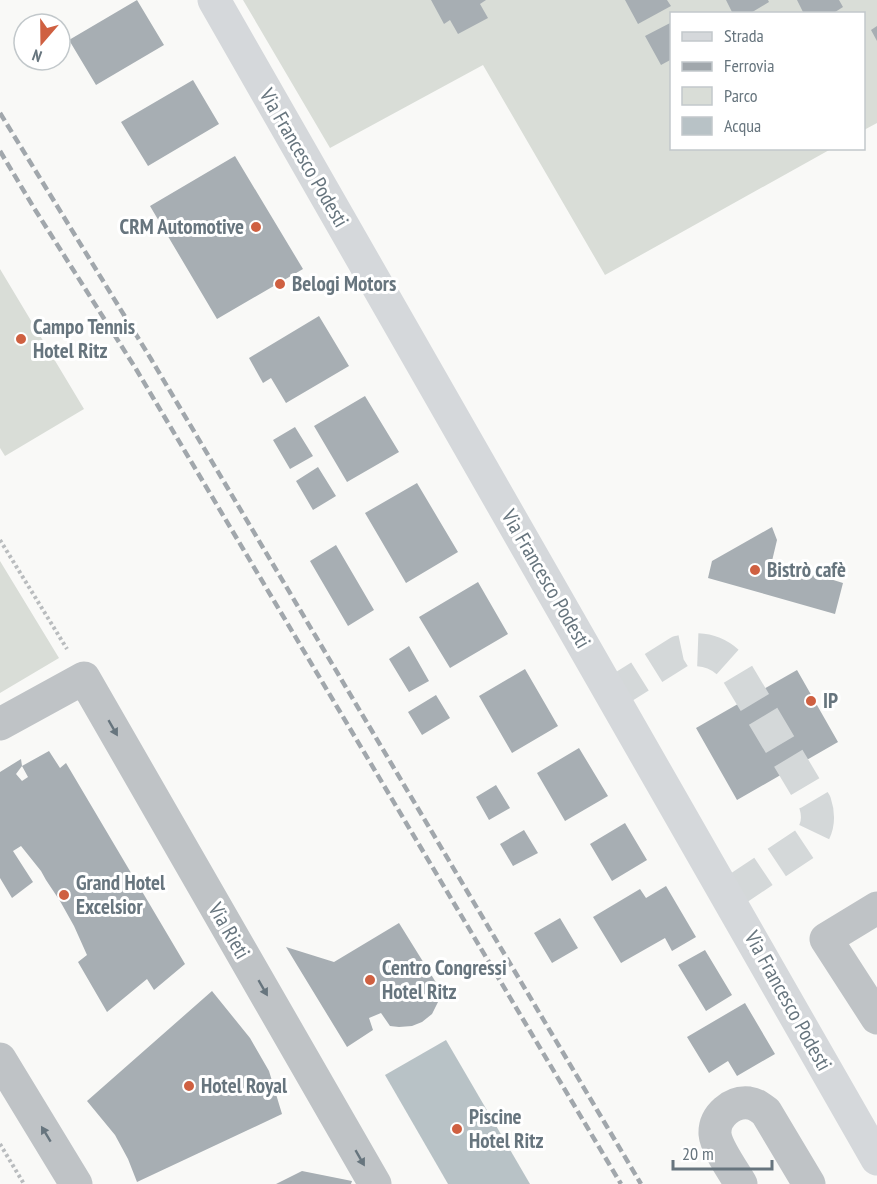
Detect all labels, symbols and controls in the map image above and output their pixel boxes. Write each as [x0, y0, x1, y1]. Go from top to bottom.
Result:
north arrow [12, 12, 72, 72]
legend [670, 12, 865, 150]
text: Strada [724, 24, 764, 47]
text: N [29, 45, 44, 67]
text: Ferrovia [724, 54, 774, 77]
street label: Via Francesco Podesti [253, 83, 355, 232]
text: Parco [724, 84, 758, 107]
text: Acqua [724, 114, 761, 137]
place label: CRM Automotive [120, 213, 244, 240]
marker: CRM Automotive [249, 220, 263, 234]
place label: Belogi Motors [292, 270, 396, 297]
marker: Belogi Motors [273, 277, 287, 291]
place label: Campo Tennis Hotel Ritz [33, 313, 135, 364]
marker: Campo Tennis Hotel Ritz [14, 332, 28, 346]
street label: Via Francesco Podesti [495, 504, 597, 653]
place label: Bistrò cafè [767, 556, 846, 583]
marker: Bistrò cafè [748, 563, 762, 577]
place label: IP [823, 687, 838, 714]
marker: IP [804, 694, 818, 708]
one-way arrow [108, 720, 119, 736]
place label: Grand Hotel Excelsior [76, 869, 166, 920]
marker: Grand Hotel Excelsior [57, 888, 71, 902]
street label: Via Rieti [202, 897, 256, 964]
street label: Via Francesco Podesti [738, 925, 838, 1075]
place label: Centro Congressi Hotel Ritz [382, 954, 507, 1005]
marker: Centro Congressi Hotel Ritz [363, 973, 377, 987]
one-way arrow [257, 980, 267, 997]
place label: Hotel Royal [201, 1072, 288, 1099]
marker: Hotel Royal [182, 1079, 196, 1093]
place label: Piscine Hotel Ritz [469, 1103, 543, 1154]
marker: Piscine Hotel Ritz [450, 1122, 464, 1136]
one-way arrow [40, 1126, 51, 1142]
scale bar [673, 1133, 772, 1171]
text: 20 m [682, 1142, 714, 1165]
one-way arrow [354, 1150, 365, 1166]

